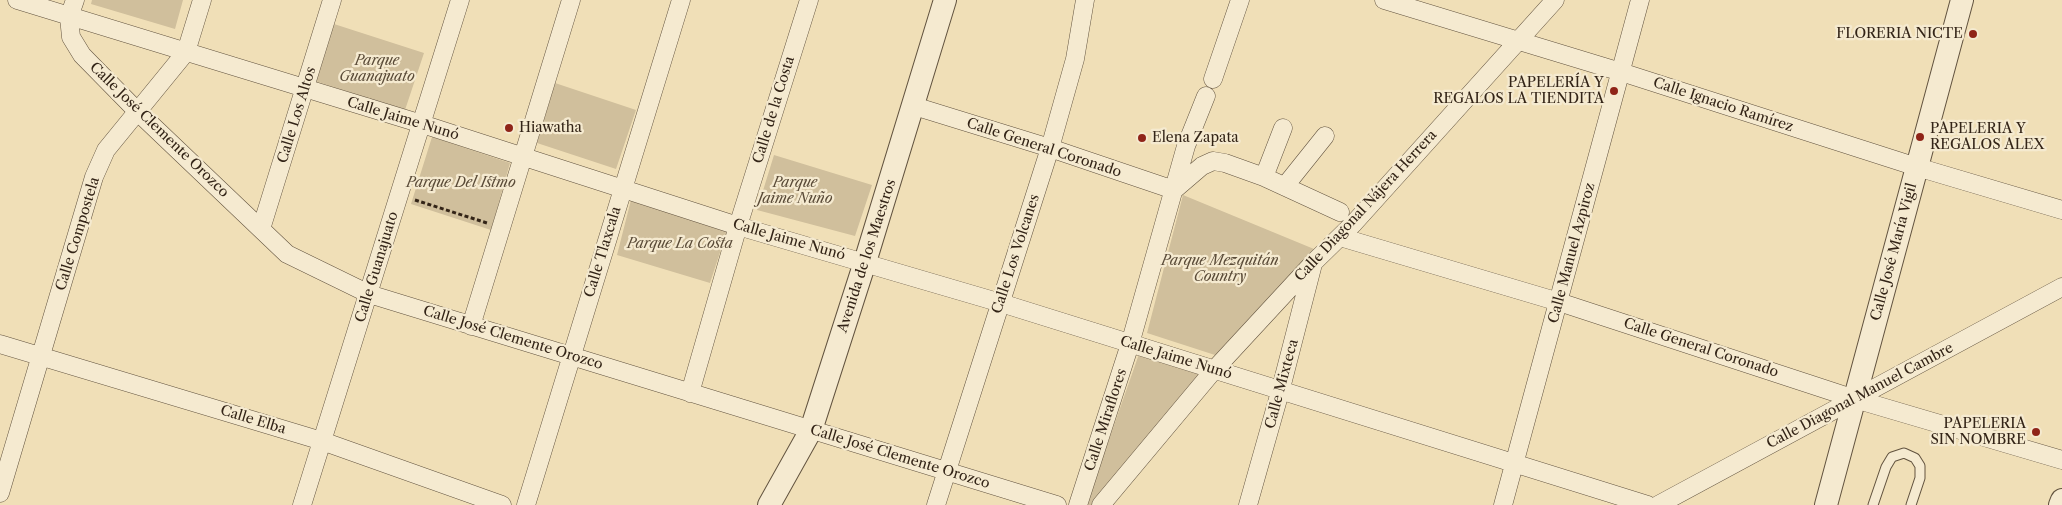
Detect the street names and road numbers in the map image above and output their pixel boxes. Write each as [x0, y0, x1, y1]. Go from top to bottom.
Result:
street label: Calle de la Costa [750, 54, 798, 166]
street label: Calle José Clemente Orozco [86, 59, 232, 201]
street label: Calle Los Altos [274, 65, 320, 165]
street label: Calle Ignacio Ramírez [1651, 74, 1795, 136]
street label: Calle Jaime Nunó [345, 94, 461, 144]
street label: Calle General Coronado [964, 115, 1124, 181]
street label: Calle Diagonal Nájera Herrera [1291, 127, 1441, 285]
street label: Calle Compostela [53, 175, 103, 293]
street label: Avenida de los Maestros [834, 177, 900, 335]
street label: Calle Manuel Azpiroz [1545, 181, 1599, 325]
street label: Calle José María Vigil [1868, 181, 1920, 323]
street label: Calle Los Volcanes [989, 192, 1043, 316]
street label: Calle Tlaxcala [581, 204, 625, 300]
street label: Calle Guanajuato [352, 210, 402, 324]
street label: Calle Jaime Nunó [731, 216, 847, 264]
street label: Calle José Clemente Orozco [421, 303, 605, 373]
street label: Calle General Coronado [1621, 315, 1781, 381]
street label: Calle Jaime Nunó [1118, 333, 1234, 383]
street label: Calle Mixteca [1262, 337, 1302, 431]
street label: Calle Diagonal Manuel Cambre [1764, 340, 1956, 452]
street label: Calle Miraflores [1082, 367, 1130, 473]
street label: Calle Elba [218, 402, 288, 438]
street label: Calle José Clemente Orozco [808, 422, 992, 492]

